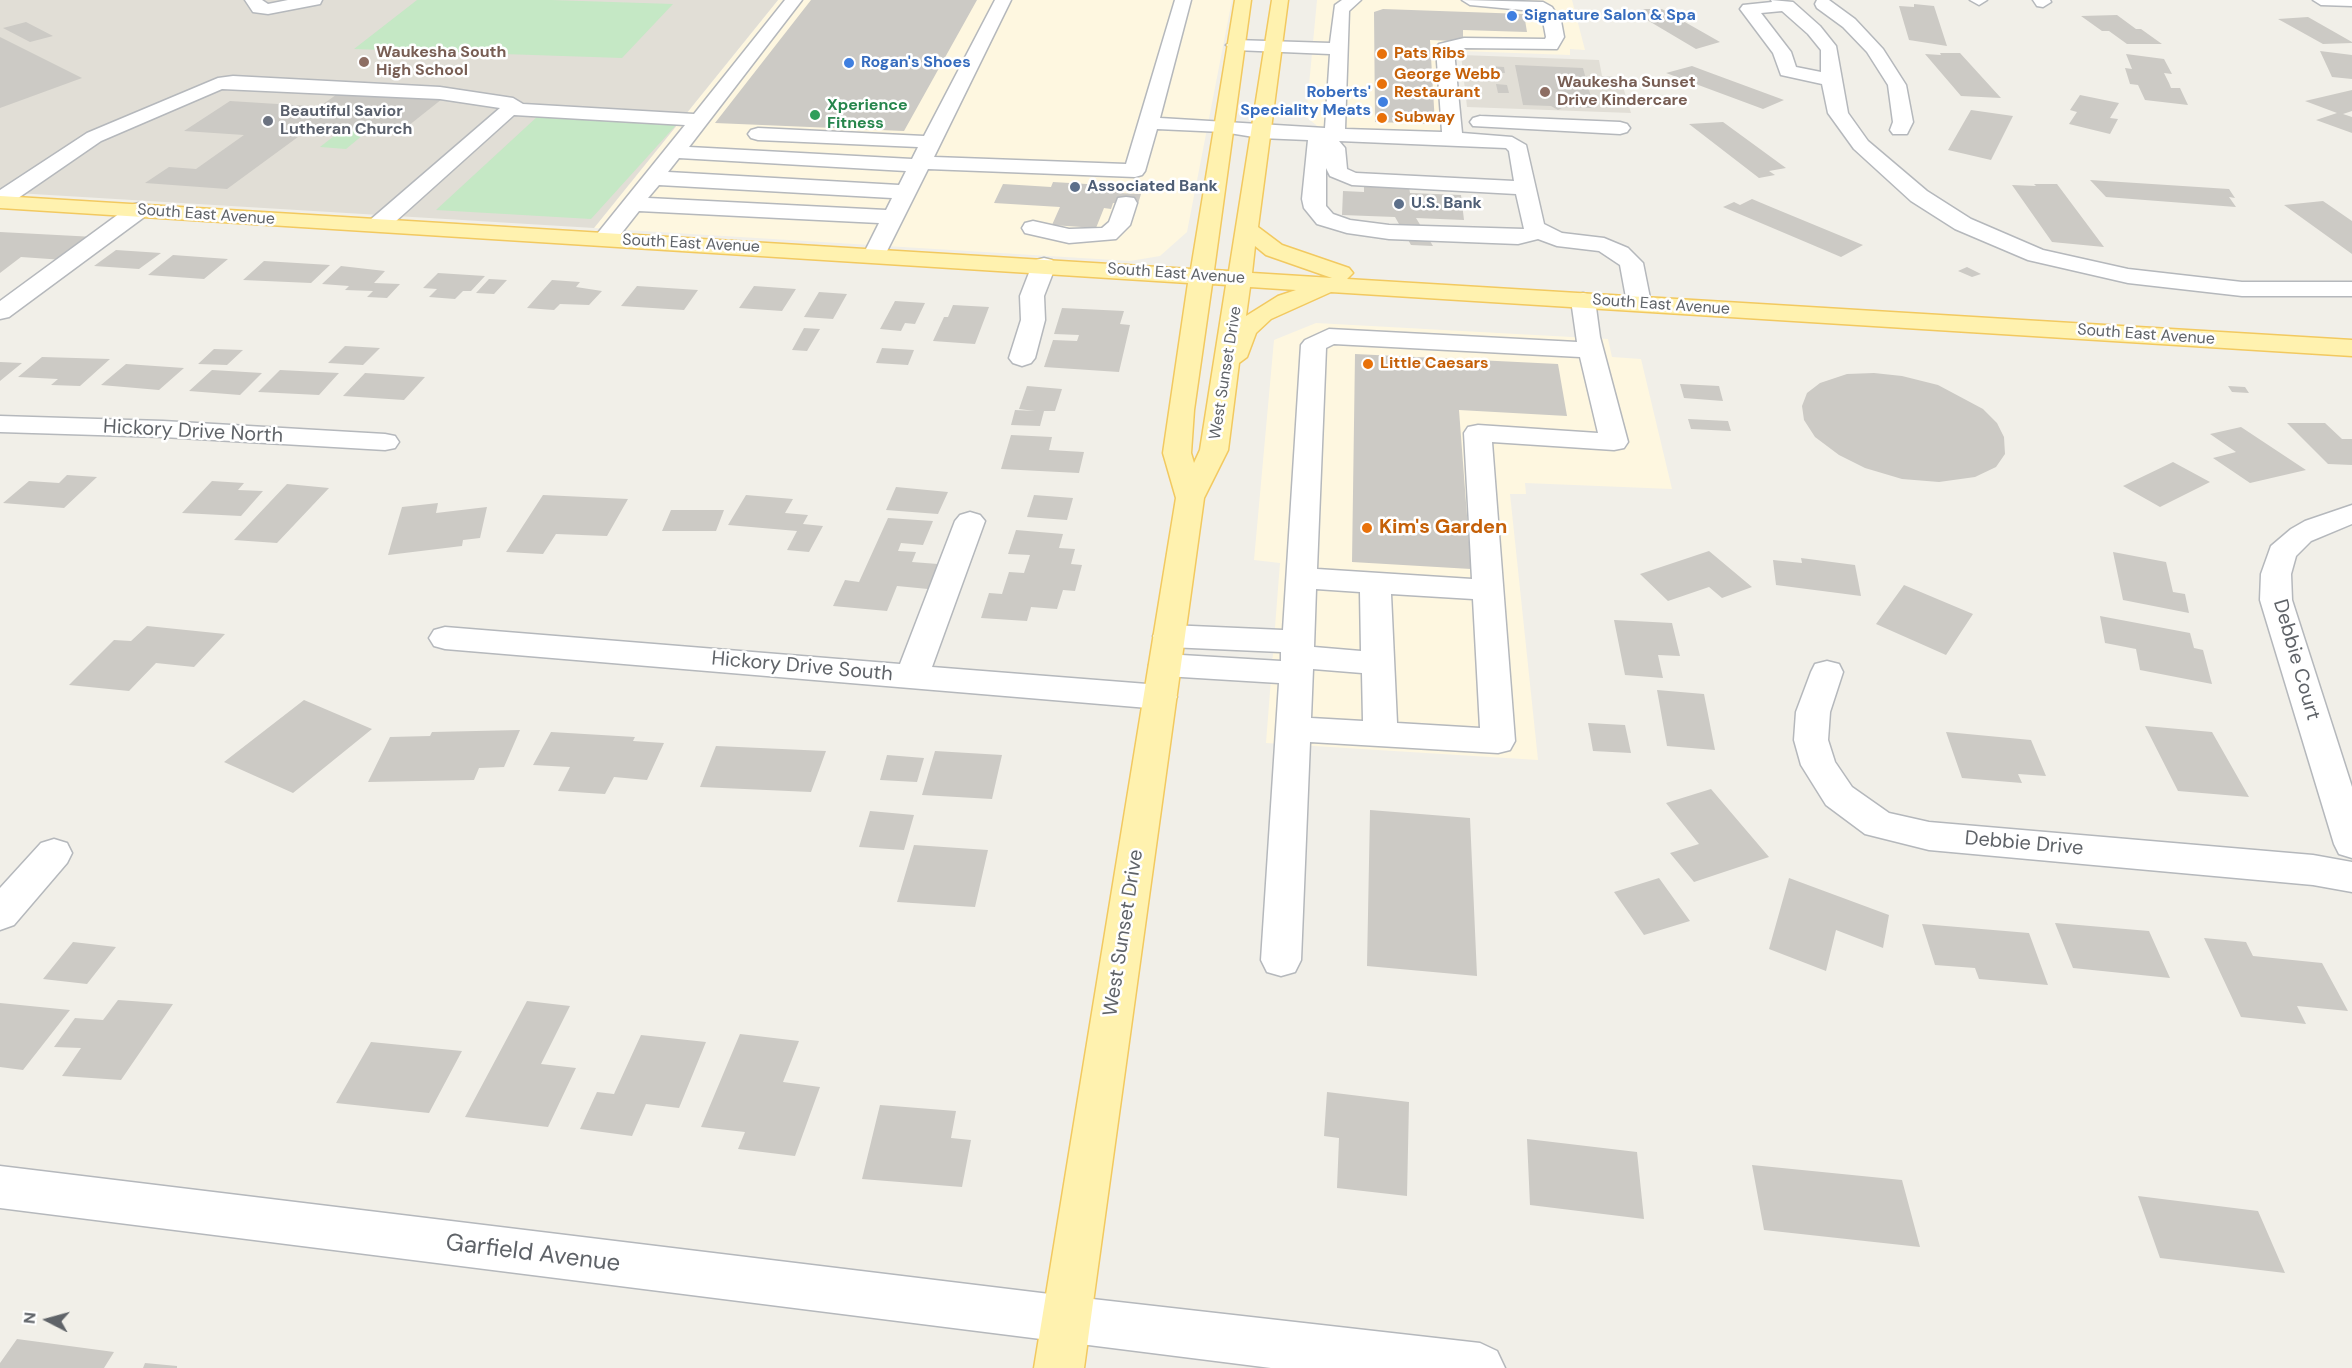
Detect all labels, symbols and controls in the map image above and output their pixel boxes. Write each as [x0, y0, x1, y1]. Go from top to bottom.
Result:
place label: Signature Salon & Spa [1524, 6, 1696, 26]
marker: Signature Salon & Spa [1505, 9, 1519, 23]
place label: Waukesha South High School [376, 43, 506, 81]
place label: Pats Ribs [1394, 44, 1465, 64]
marker: Pats Ribs [1375, 47, 1389, 61]
place label: Rogan's Shoes [861, 53, 971, 73]
marker: Waukesha South High School [357, 55, 371, 69]
marker: Rogan's Shoes [842, 56, 856, 70]
place label: George Webb Restaurant [1394, 65, 1501, 103]
place label: Waukesha Sunset Drive Kindercare [1557, 73, 1696, 111]
marker: George Webb Restaurant [1375, 77, 1389, 91]
place label: Roberts' Speciality Meats [1240, 83, 1371, 121]
marker: Waukesha Sunset Drive Kindercare [1538, 85, 1552, 99]
marker: Roberts' Speciality Meats [1376, 95, 1390, 109]
place label: Xperience Fitness [827, 96, 908, 134]
place label: Beautiful Savior Lutheran Church [280, 102, 412, 140]
marker: Xperience Fitness [808, 108, 822, 122]
place label: Subway [1394, 108, 1455, 128]
marker: Subway [1375, 111, 1389, 125]
marker: Beautiful Savior Lutheran Church [261, 114, 275, 128]
place label: Associated Bank [1087, 177, 1218, 197]
marker: Associated Bank [1068, 180, 1082, 194]
place label: U.S. Bank [1411, 194, 1482, 214]
marker: U.S. Bank [1392, 197, 1406, 211]
street label: South East Avenue [137, 201, 275, 229]
street label: South East Avenue [622, 231, 760, 257]
street label: South East Avenue [1107, 260, 1245, 288]
street label: South East Avenue [1592, 291, 1730, 319]
street label: West Sunset Drive [1206, 305, 1246, 441]
street label: South East Avenue [2077, 321, 2215, 349]
place label: Little Caesars [1380, 354, 1489, 374]
marker: Little Caesars [1361, 357, 1375, 371]
street label: Hickory Drive North [102, 415, 284, 449]
place label: Kim's Garden [1379, 516, 1507, 540]
marker: Kim's Garden [1360, 521, 1374, 535]
street label: Debbie Court [2267, 597, 2325, 723]
street label: Hickory Drive South [710, 647, 894, 687]
street label: Debbie Drive [1964, 827, 2084, 861]
street label: West Sunset Drive [1099, 848, 1149, 1018]
street label: Garfield Avenue [444, 1229, 622, 1279]
north arrow [18, 1290, 78, 1350]
text: N [19, 1311, 41, 1325]

